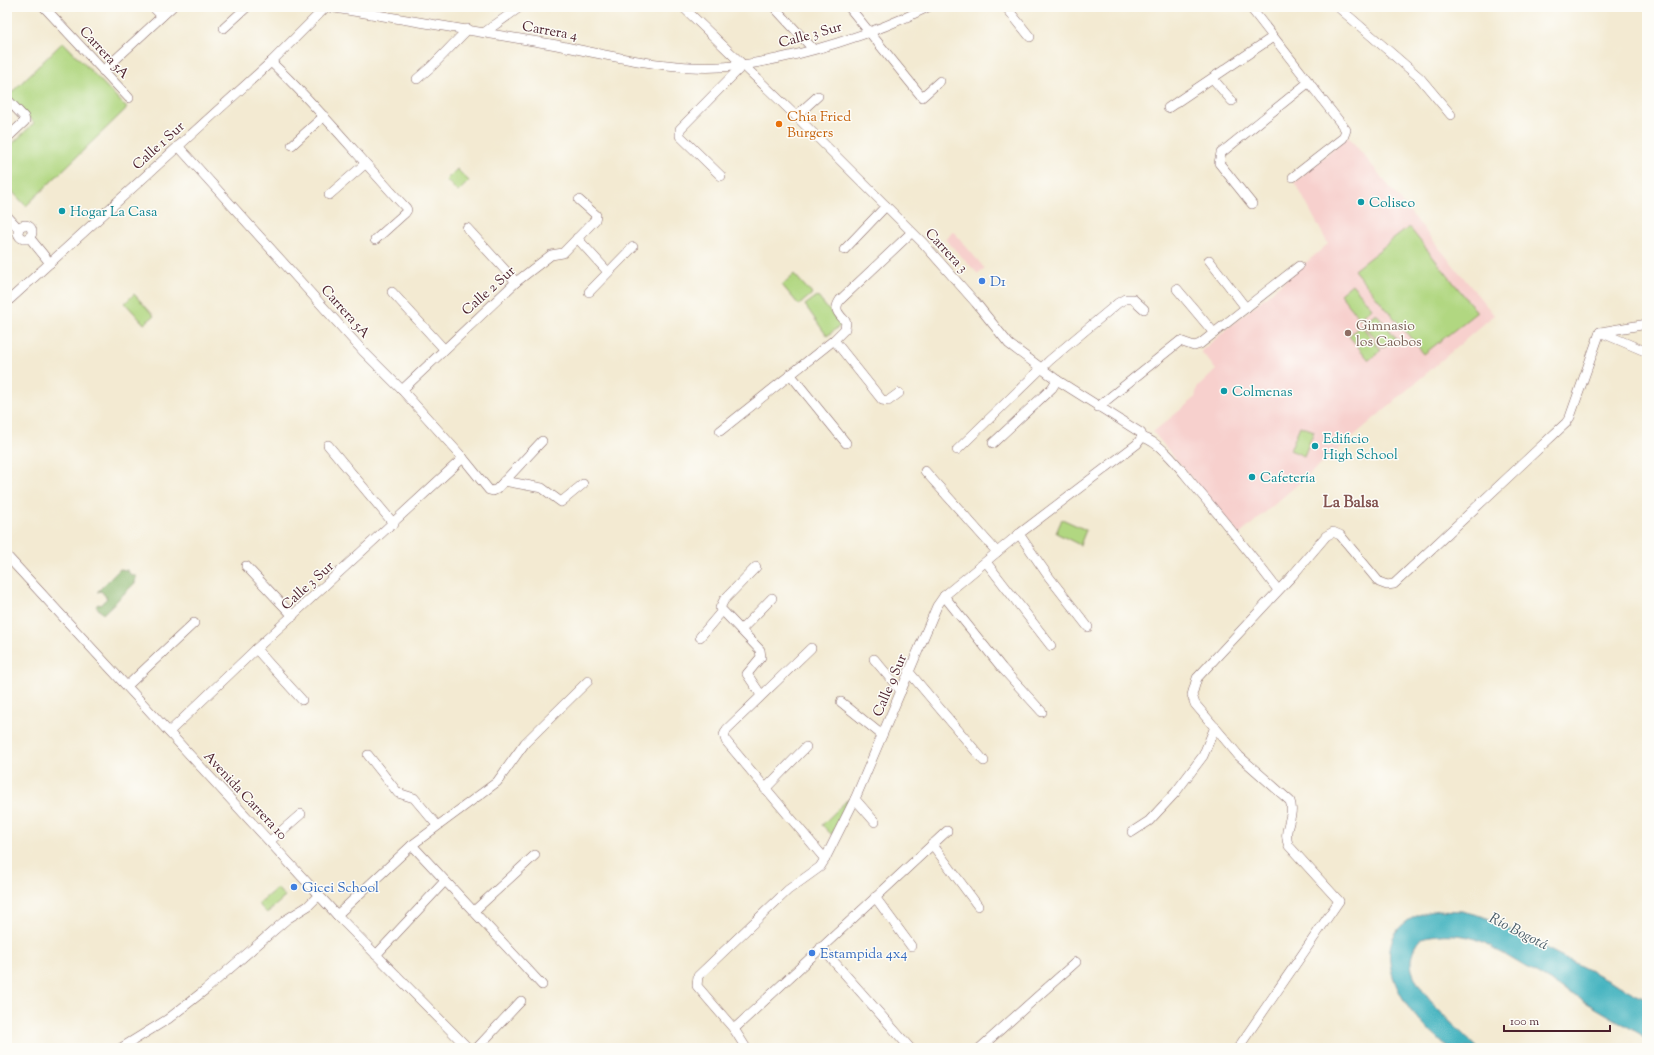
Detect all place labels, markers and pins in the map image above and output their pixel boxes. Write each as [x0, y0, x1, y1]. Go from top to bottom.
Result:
place label: Chia Fried Burgers [787, 108, 851, 144]
marker: Chia Fried Burgers [774, 119, 784, 129]
place label: Coliseo [1369, 194, 1415, 214]
marker: Coliseo [1356, 197, 1366, 207]
place label: Hogar La Casa [70, 203, 158, 223]
marker: Hogar La Casa [57, 206, 67, 216]
place label: D1 [990, 273, 1006, 293]
marker: D1 [977, 276, 987, 286]
place label: Gimnasio los Caobos [1356, 317, 1422, 353]
marker: Gimnasio los Caobos [1343, 328, 1353, 338]
place label: Colmenas [1232, 383, 1293, 403]
marker: Colmenas [1219, 386, 1229, 396]
place label: Edificio High School [1323, 430, 1398, 466]
marker: Edificio High School [1310, 441, 1320, 451]
place label: Cafetería [1260, 469, 1316, 489]
marker: Cafetería [1247, 472, 1257, 482]
place label: Gicei School [302, 879, 379, 899]
marker: Gicei School [289, 882, 299, 892]
place label: Estampida 4x4 [820, 945, 907, 965]
marker: Estampida 4x4 [807, 948, 817, 958]

